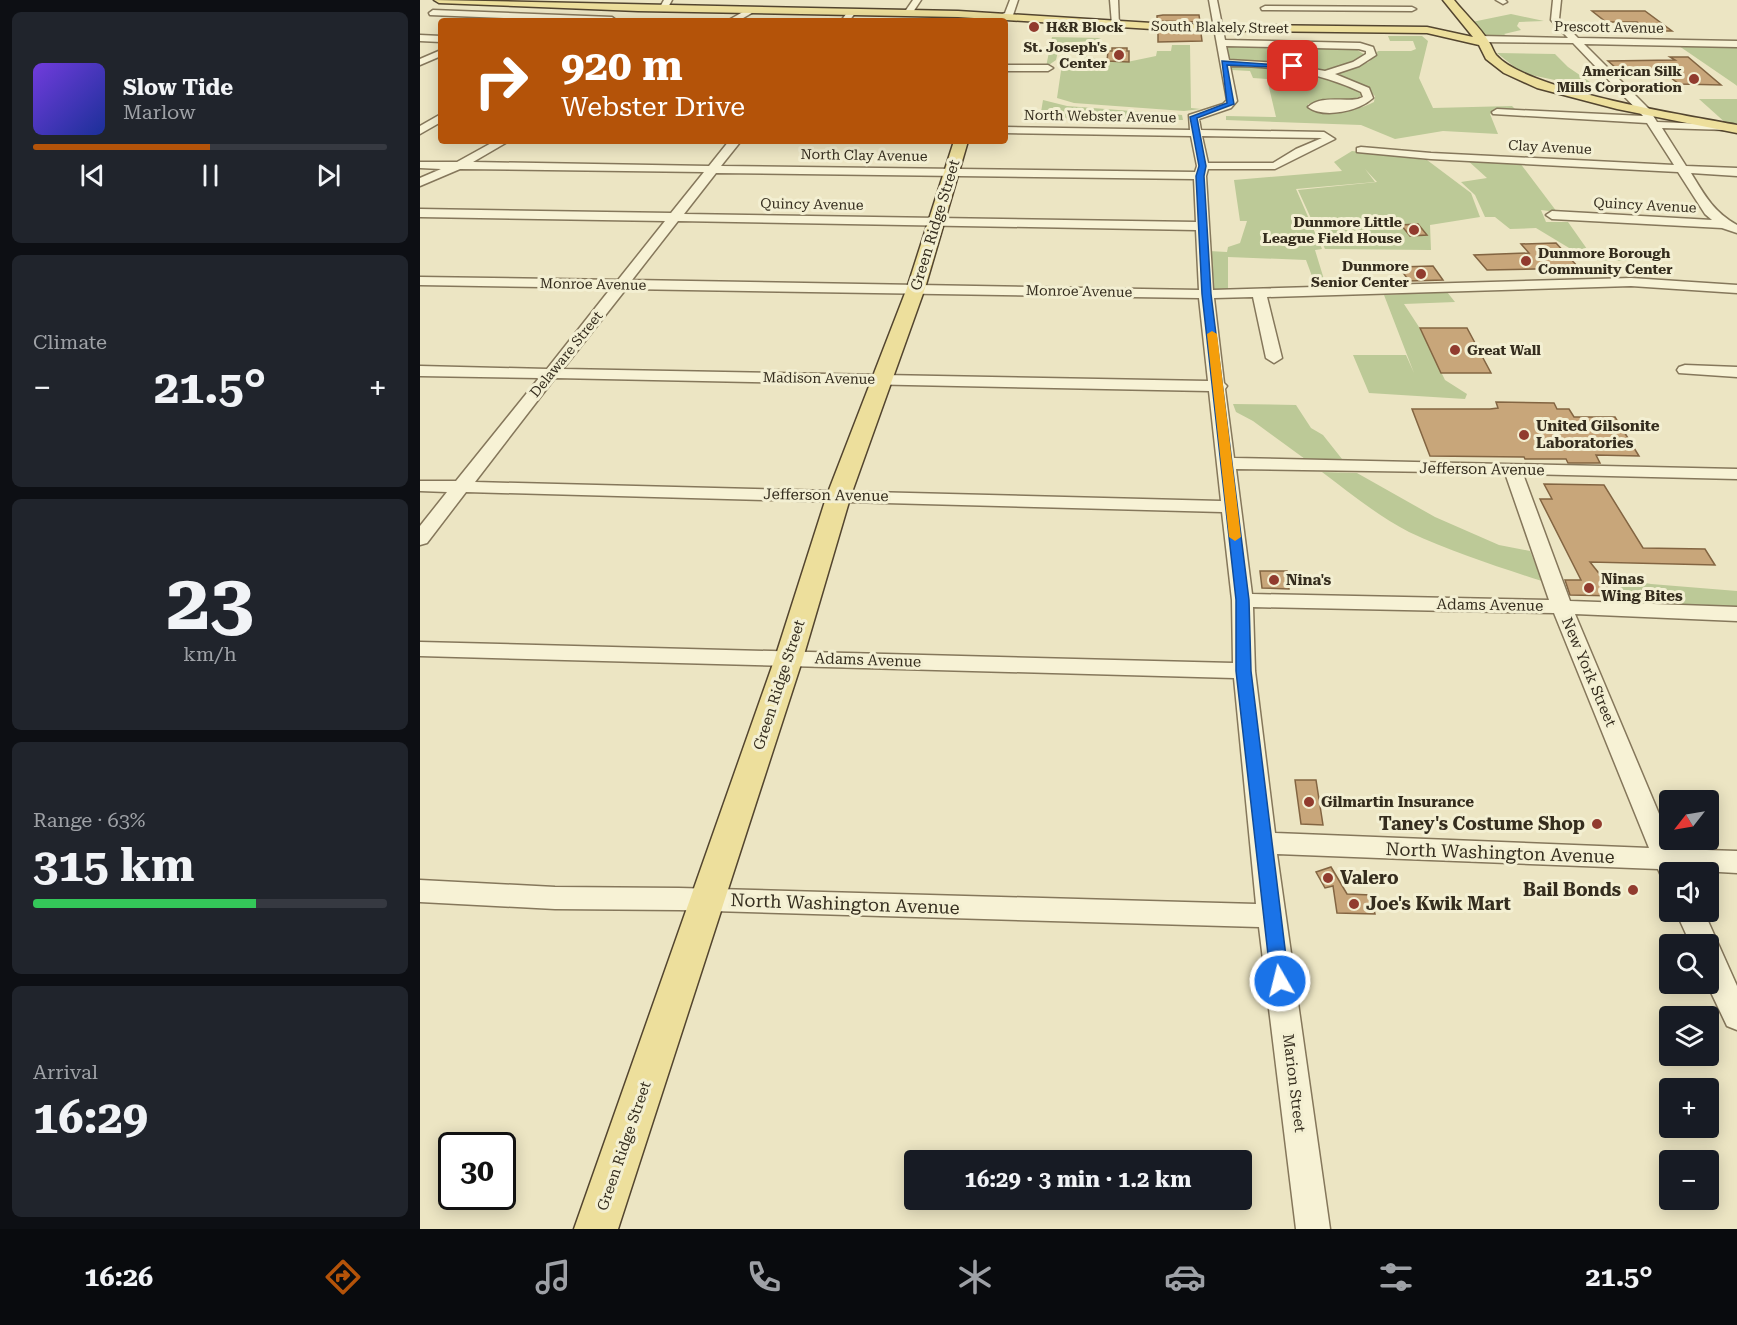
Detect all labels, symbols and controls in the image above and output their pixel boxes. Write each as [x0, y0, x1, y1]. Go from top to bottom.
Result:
street label: South Blakely Street [1151, 18, 1289, 36]
street label: Prescott Avenue [1554, 18, 1664, 36]
place label: H&R Block [1046, 19, 1124, 35]
marker: H&R Block [1027, 20, 1041, 34]
place label: St. Joseph's Center [1024, 39, 1108, 71]
pin [1267, 40, 1318, 91]
text: 920 m [561, 41, 683, 90]
icon: right [462, 42, 540, 120]
marker: St. Joseph's Center [1112, 48, 1126, 62]
icon: arrive [1276, 49, 1309, 82]
place label: American Silk Mills Corporation [1557, 63, 1683, 95]
marker: American Silk Mills Corporation [1687, 72, 1701, 86]
text: Slow Tide [123, 75, 233, 100]
text: Webster Drive [561, 91, 745, 123]
text: Marlow [123, 100, 196, 124]
street label: North Webster Avenue [1024, 107, 1177, 125]
street label: Clay Avenue [1508, 137, 1592, 157]
street label: North Clay Avenue [800, 146, 928, 164]
street label: Green Ridge Street [907, 157, 964, 293]
icon: previous [76, 159, 109, 192]
icon: pause [194, 159, 227, 192]
icon: next [312, 159, 345, 192]
street label: Quincy Avenue [1593, 194, 1697, 216]
street label: Quincy Avenue [760, 195, 864, 213]
place label: Dunmore Little League Field House [1263, 214, 1402, 246]
marker: Dunmore Little League Field House [1407, 223, 1421, 237]
place label: Dunmore Borough Community Center [1538, 245, 1673, 277]
marker: Dunmore Borough Community Center [1519, 254, 1533, 268]
place label: Dunmore Senior Center [1311, 258, 1410, 290]
marker: Dunmore Senior Center [1414, 267, 1428, 281]
street label: Monroe Avenue [540, 275, 647, 293]
street label: Monroe Avenue [1026, 282, 1133, 300]
street label: Delaware Street [526, 308, 606, 400]
text: Climate [33, 330, 107, 354]
place label: Great Wall [1467, 342, 1541, 358]
marker: Great Wall [1448, 343, 1462, 357]
text: 21.5° [154, 361, 266, 414]
text: − [33, 368, 51, 407]
text: + [369, 368, 387, 407]
street label: Madison Avenue [763, 369, 875, 387]
place label: United Gilsonite Laboratories [1536, 417, 1660, 452]
marker: United Gilsonite Laboratories [1517, 428, 1531, 442]
street label: Jefferson Avenue [1419, 459, 1545, 479]
street label: Jefferson Avenue [763, 485, 889, 505]
text: 23 [166, 557, 254, 648]
place label: Ninas Wing Bites [1601, 570, 1683, 605]
place label: Nina's [1286, 571, 1332, 589]
marker: Nina's [1267, 573, 1281, 587]
marker: Ninas Wing Bites [1582, 581, 1596, 595]
street label: Adams Avenue [1437, 595, 1543, 615]
street label: New York Street [1558, 615, 1620, 730]
street label: Green Ridge Street [749, 617, 809, 752]
text: km/h [183, 642, 237, 666]
street label: Adams Avenue [814, 649, 922, 671]
north arrow [1659, 790, 1719, 850]
map controls [1659, 790, 1719, 1210]
place label: Gilmartin Insurance [1321, 793, 1474, 811]
marker: Gilmartin Insurance [1302, 795, 1316, 809]
text: Range · 63% [33, 808, 145, 832]
place label: Taney's Costume Shop [1379, 813, 1585, 834]
marker: Taney's Costume Shop [1590, 817, 1604, 831]
street label: North Washington Avenue [1385, 838, 1615, 867]
text: 315 km [33, 839, 194, 892]
button: sound [1659, 862, 1719, 922]
place label: Valero [1340, 867, 1399, 888]
marker: Valero [1321, 871, 1335, 885]
place label: Bail Bonds [1523, 879, 1621, 900]
marker: Bail Bonds [1626, 883, 1640, 897]
street label: North Washington Avenue [730, 889, 960, 918]
place label: Joe's Kwik Mart [1366, 893, 1511, 914]
marker: Joe's Kwik Mart [1347, 897, 1361, 911]
button: search [1659, 934, 1719, 994]
position arrow [1248, 949, 1312, 1013]
button: layers [1659, 1006, 1719, 1066]
street label: Marion Street [1279, 1033, 1309, 1134]
text: Arrival [33, 1060, 98, 1084]
street label: Green Ridge Street [593, 1078, 655, 1213]
button: + [1659, 1078, 1719, 1138]
text: 16:29 [33, 1091, 148, 1144]
speed limit sign: 30 [438, 1132, 516, 1210]
button: − [1659, 1150, 1719, 1210]
text: 16:29 · 3 min · 1.2 km [965, 1167, 1191, 1192]
icon: directions [322, 1256, 364, 1298]
icon: music [532, 1256, 574, 1298]
icon: phone [743, 1256, 785, 1298]
icon: climate [954, 1256, 996, 1298]
icon: car [1164, 1256, 1206, 1298]
icon: filters [1375, 1256, 1417, 1298]
text: 16:26 [84, 1261, 153, 1293]
text: 21.5° [1585, 1261, 1653, 1293]

